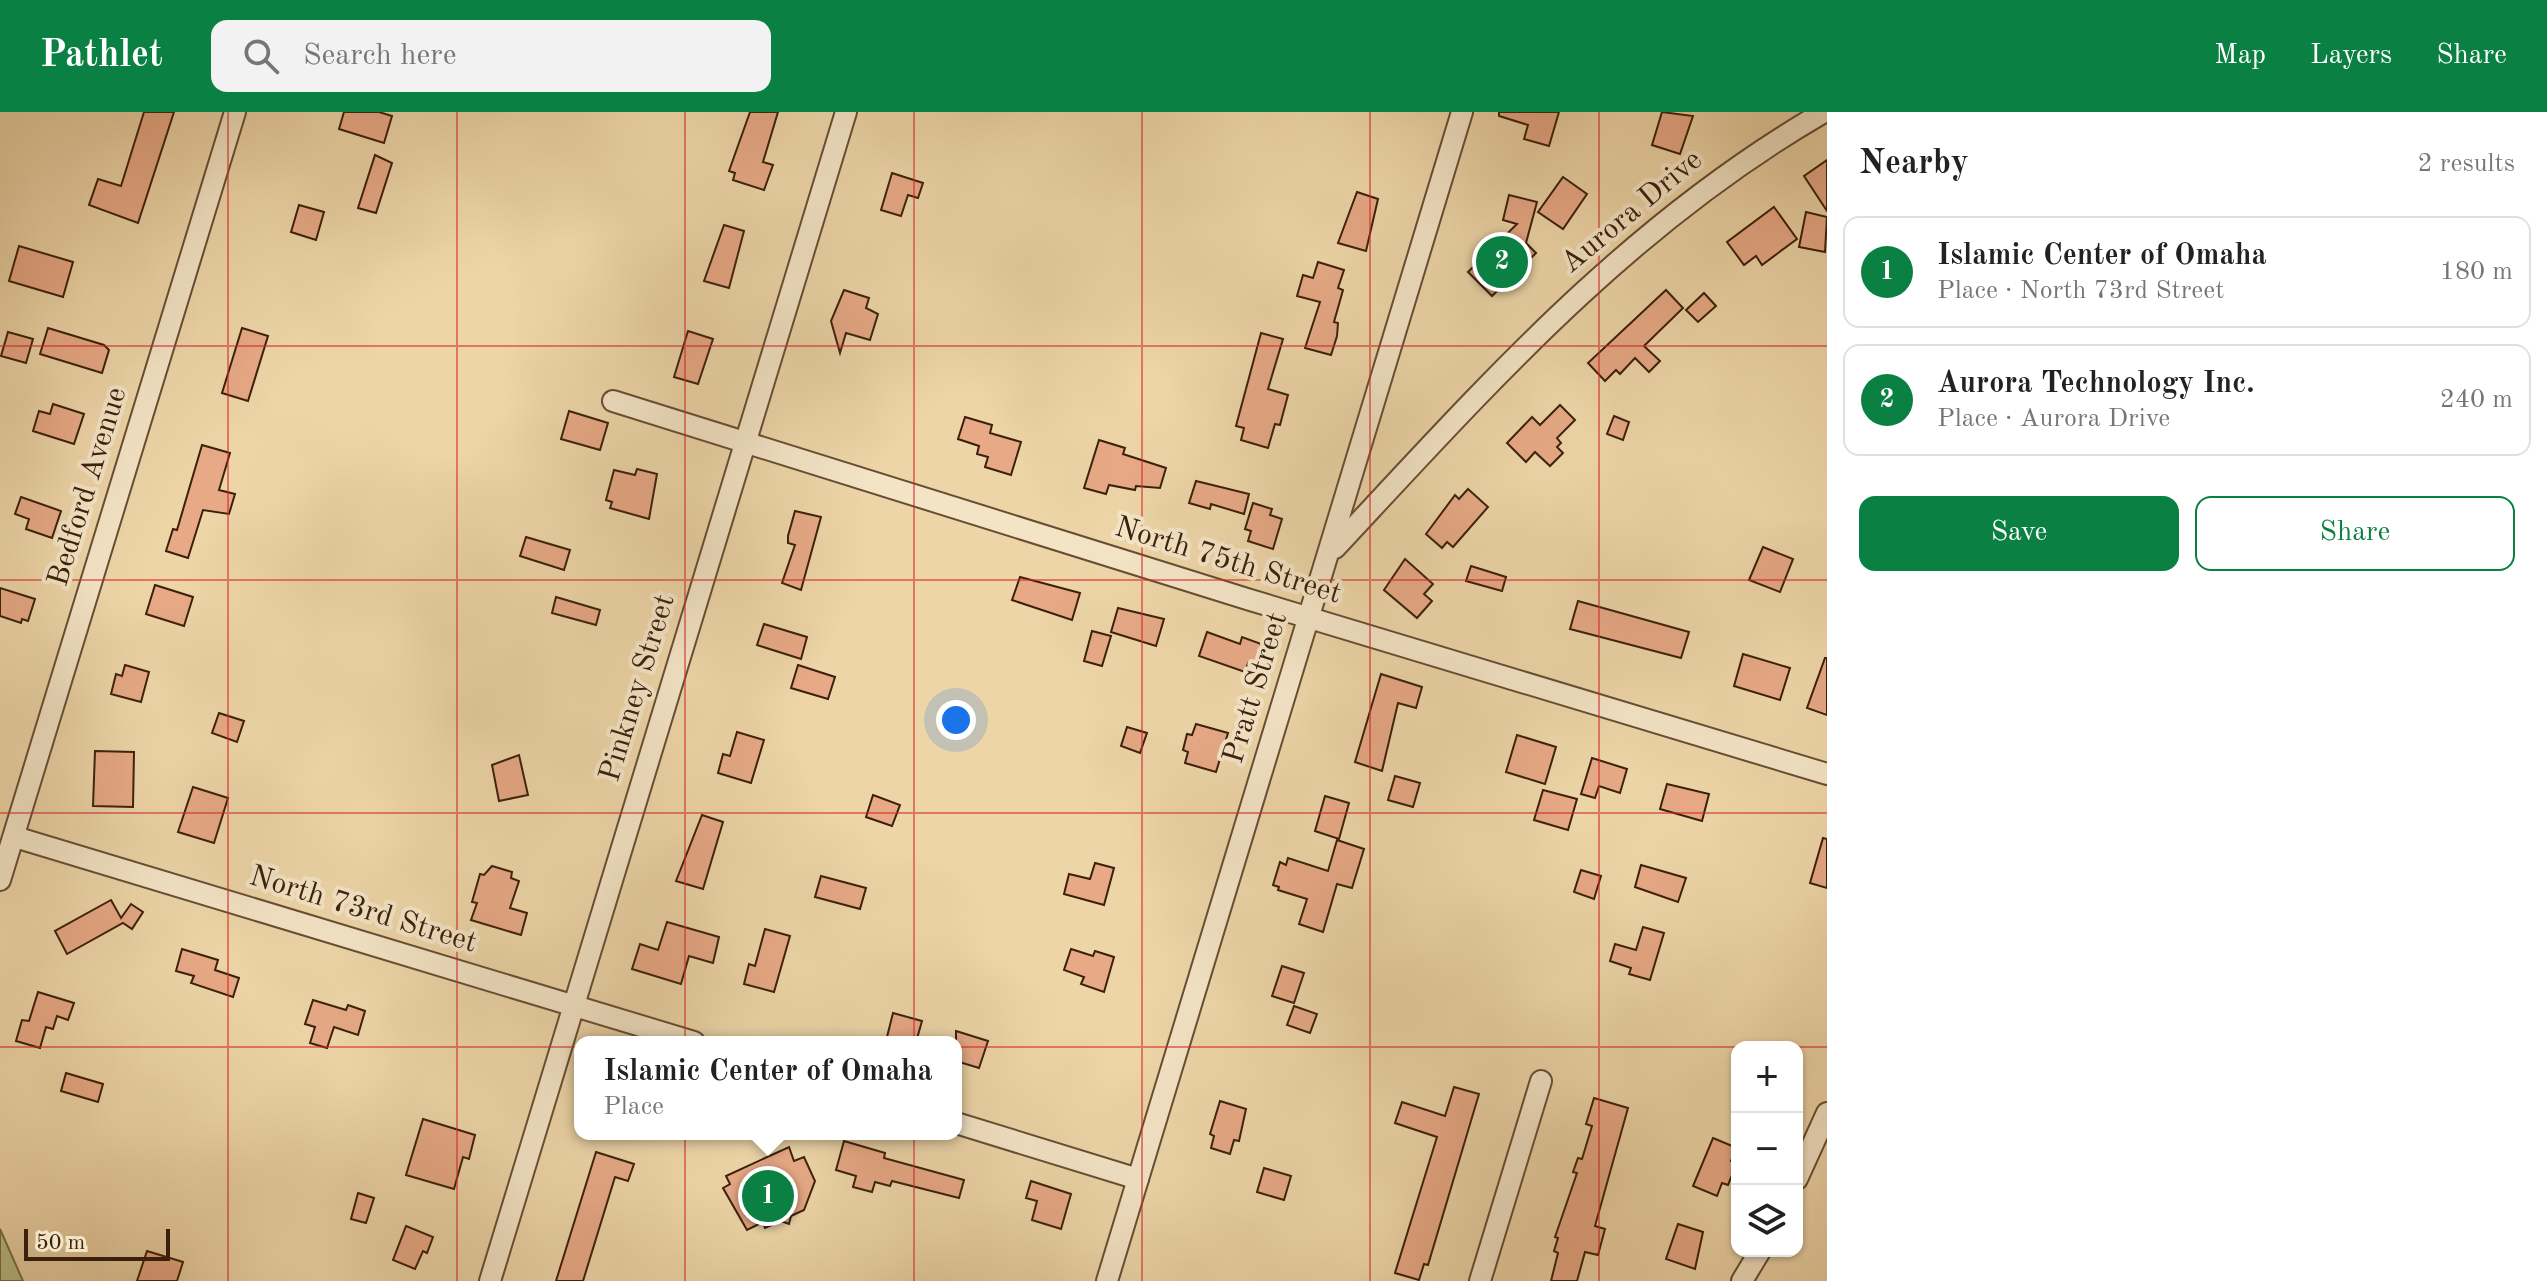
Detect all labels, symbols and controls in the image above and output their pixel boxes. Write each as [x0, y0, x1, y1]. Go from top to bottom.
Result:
search box [211, 20, 771, 92]
icon: search [239, 34, 283, 78]
text: Pathlet [40, 37, 163, 75]
text: Search here [303, 41, 456, 71]
text: Map [2214, 42, 2266, 70]
text: Layers [2310, 42, 2392, 70]
text: Share [2436, 42, 2507, 70]
street label: Aurora Drive [1556, 145, 1708, 279]
text: Nearby [1859, 147, 1969, 181]
text: 2 results [2417, 151, 2515, 177]
pin: 2 [1476, 232, 1528, 292]
text: Islamic Center of Omaha [1937, 241, 2267, 271]
text: 1 [1879, 259, 1895, 285]
text: 180 m [2440, 259, 2513, 285]
text: Place · North 73rd Street [1937, 278, 2224, 304]
text: Aurora Technology Inc. [1937, 369, 2255, 399]
street label: Bedford Avenue [43, 384, 133, 590]
text: 2 [1879, 387, 1895, 413]
text: 240 m [2440, 387, 2513, 413]
text: Place · Aurora Drive [1937, 406, 2170, 432]
button: Save [1859, 496, 2179, 571]
button: Share [2195, 496, 2515, 571]
street label: North 75th Street [1111, 512, 1345, 610]
street label: Pinkney Street [595, 591, 681, 785]
street label: Pratt Street [1219, 609, 1293, 767]
your location [936, 700, 976, 740]
street label: North 73rd Street [246, 861, 480, 959]
popup [574, 1036, 962, 1140]
map controls [1731, 1041, 1803, 1257]
button: + [1731, 1041, 1803, 1113]
text: Islamic Center of Omaha [603, 1057, 933, 1087]
text: Place [603, 1094, 664, 1120]
button: − [1731, 1113, 1803, 1185]
pin: 1 [742, 1166, 794, 1226]
button: layers [1731, 1185, 1803, 1257]
scale bar [24, 1225, 170, 1261]
text: 50 m [36, 1232, 85, 1254]

